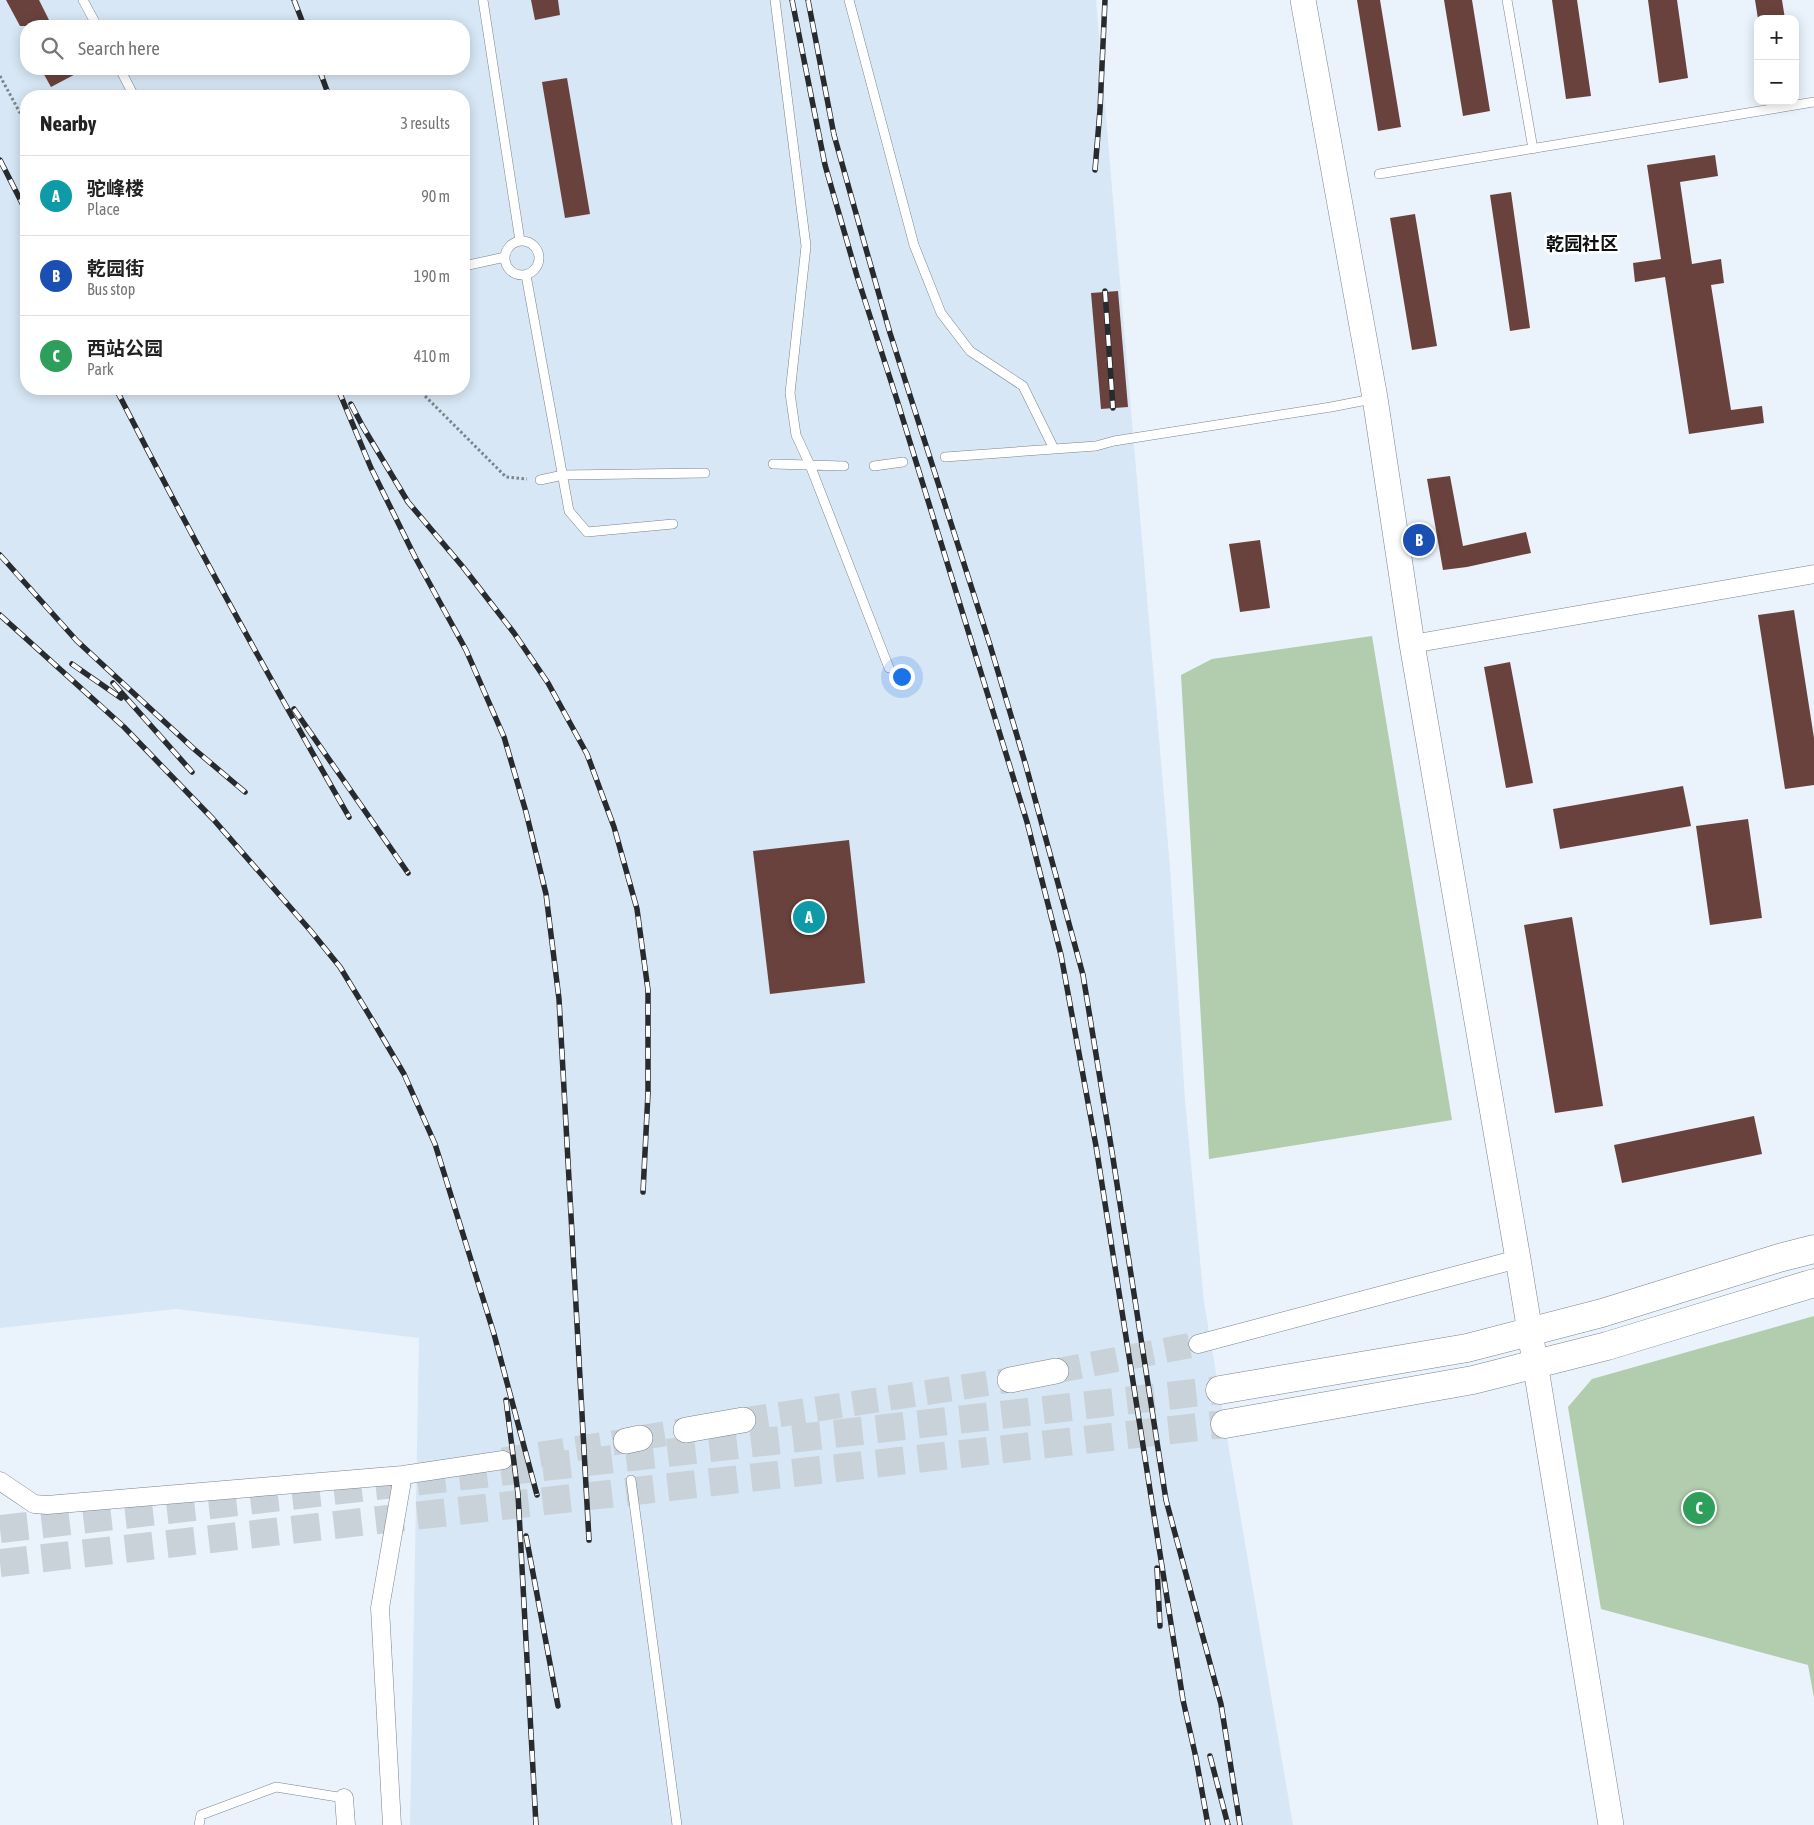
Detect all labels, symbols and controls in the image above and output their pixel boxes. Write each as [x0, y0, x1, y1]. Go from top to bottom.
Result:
map controls [1754, 15, 1799, 105]
button: + [1754, 15, 1799, 60]
search box [20, 20, 470, 75]
icon: search [38, 34, 66, 62]
text: Search here [78, 37, 160, 59]
button: − [1754, 60, 1799, 105]
text: Nearby [40, 111, 96, 135]
text: 3 results [400, 114, 450, 132]
text: 驼峰楼 [87, 177, 144, 199]
text: A [52, 187, 60, 205]
text: 90 m [421, 187, 450, 205]
text: Place [87, 200, 120, 218]
district label: 乾园社区 [1546, 233, 1618, 254]
text: 乾园街 [87, 257, 144, 279]
text: B [52, 267, 60, 285]
text: 190 m [414, 267, 450, 285]
text: Bus stop [87, 280, 135, 298]
text: 西站公园 [87, 337, 163, 359]
text: C [52, 347, 60, 365]
text: 410 m [414, 347, 450, 365]
text: Park [87, 360, 114, 378]
pin: B [1403, 521, 1435, 559]
your location [889, 664, 915, 690]
pin: A [793, 898, 825, 936]
pin: C [1683, 1489, 1715, 1527]

